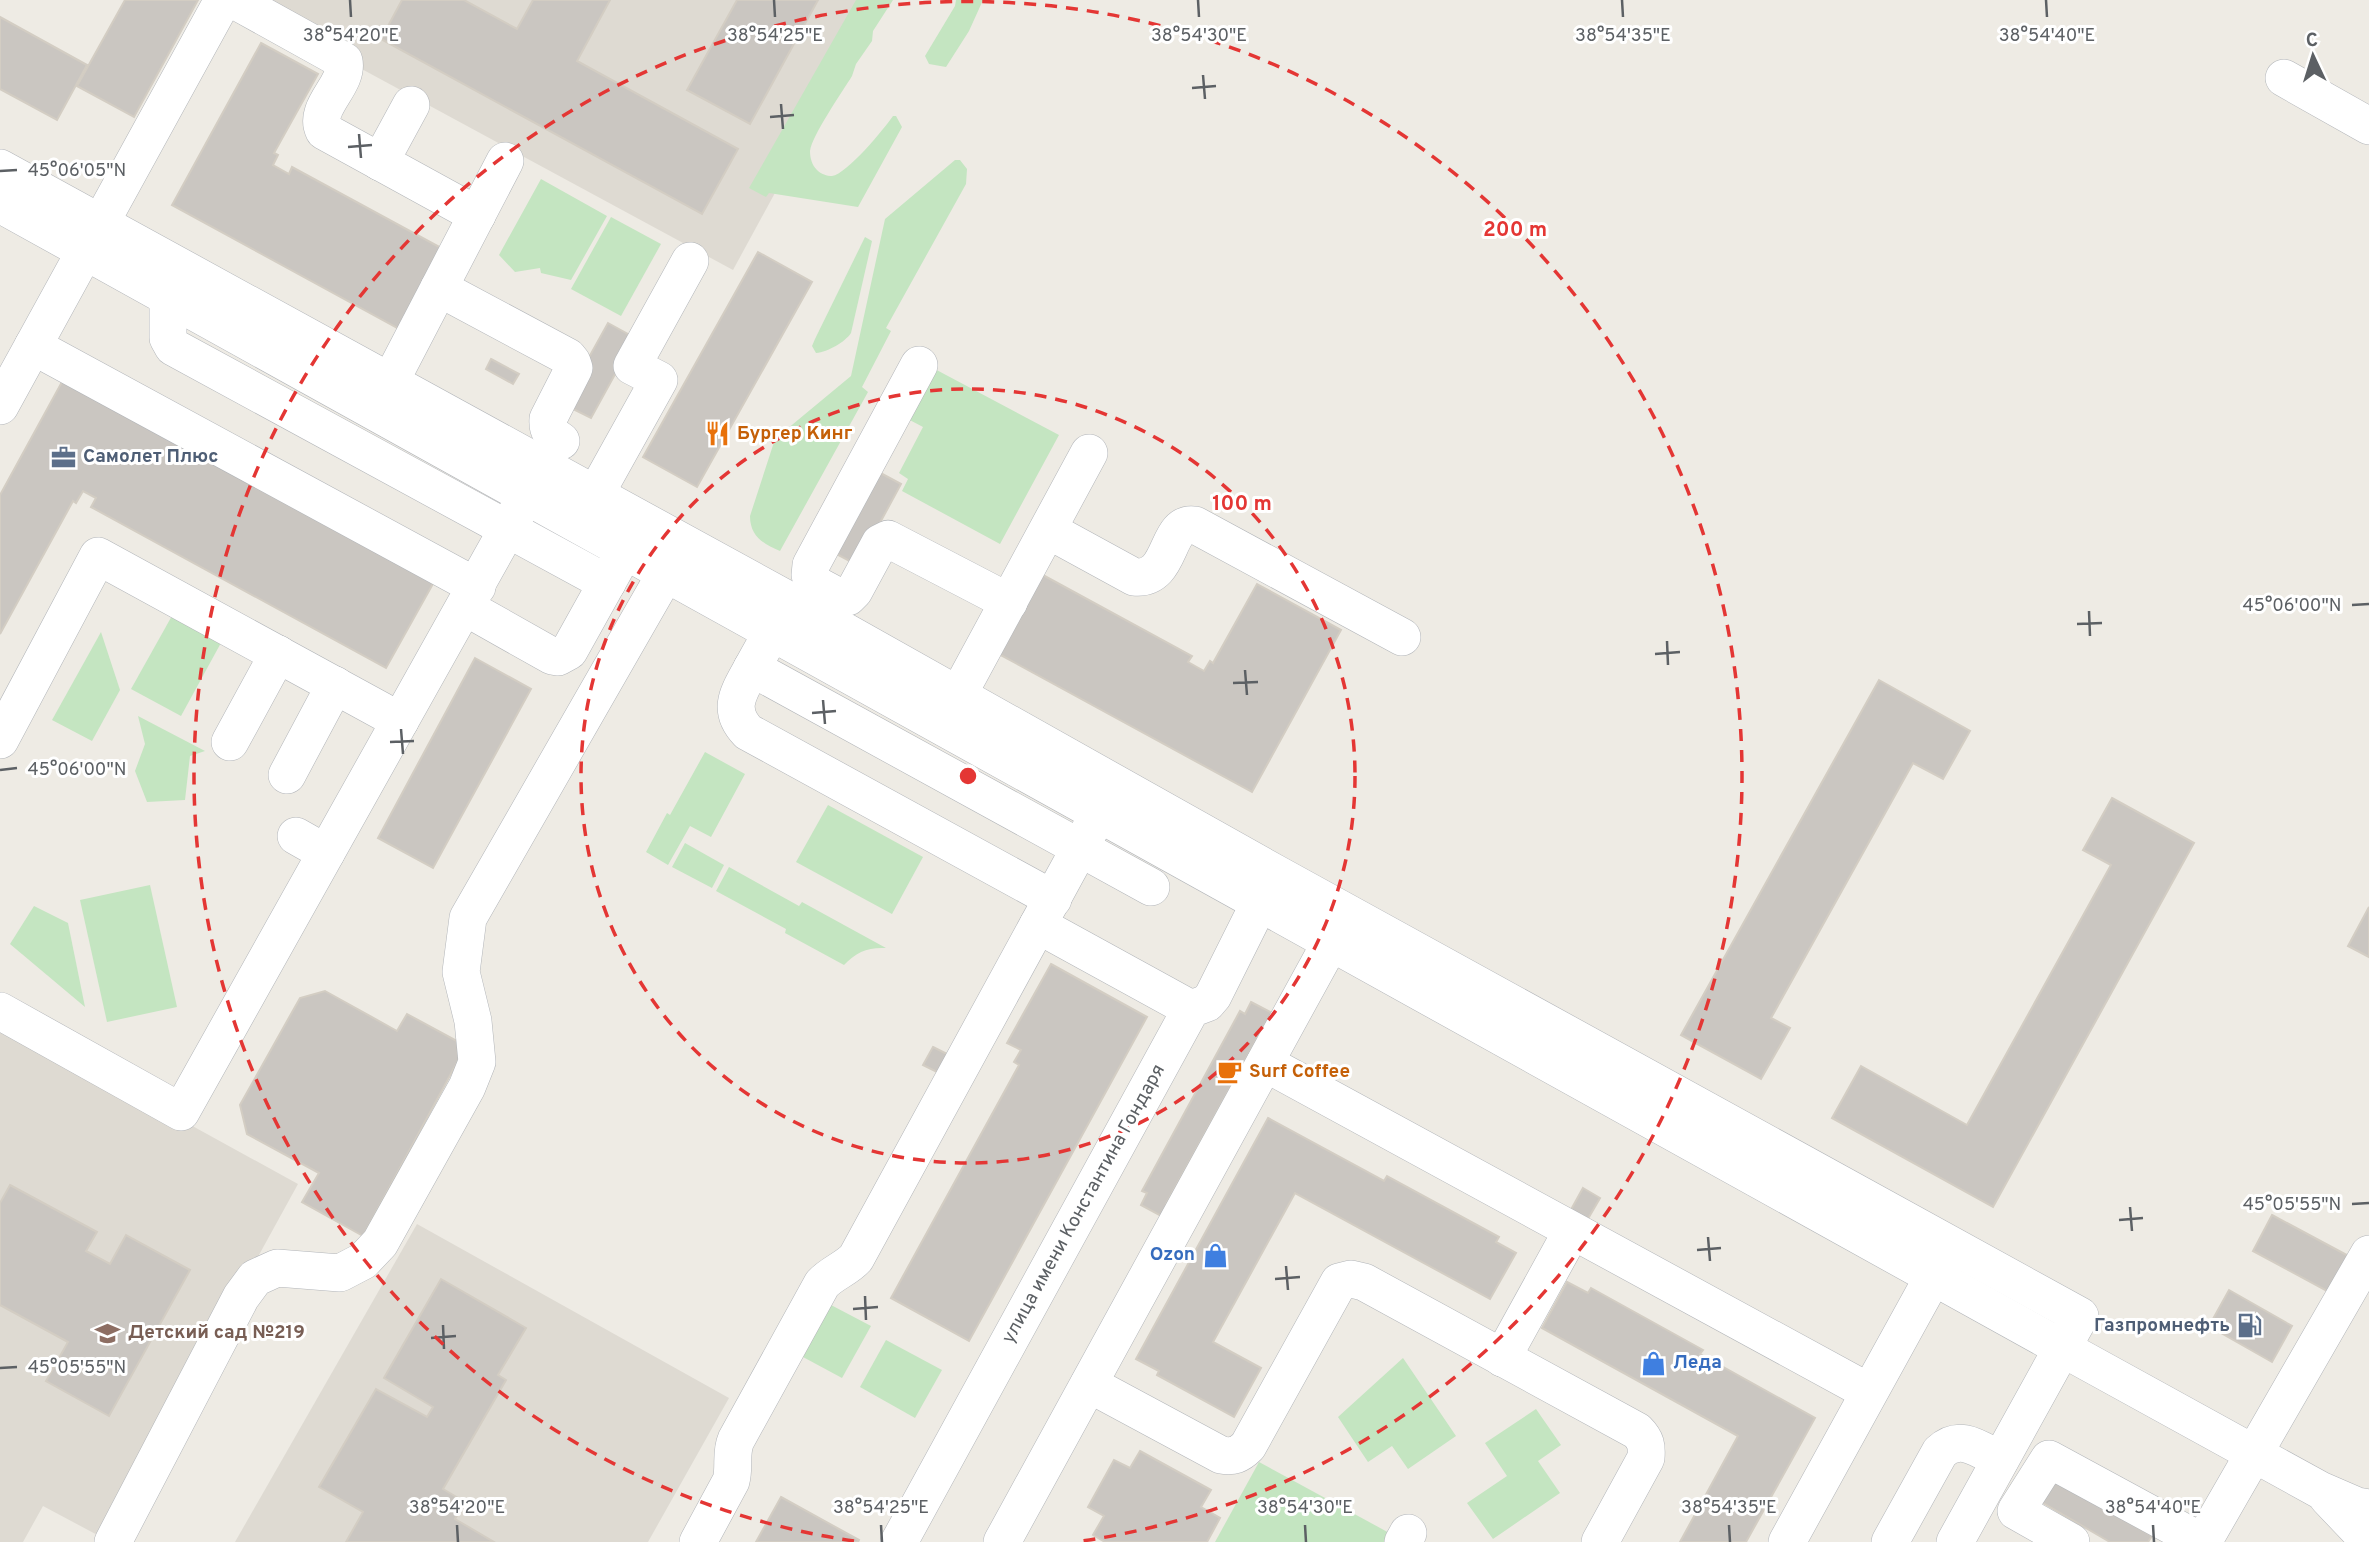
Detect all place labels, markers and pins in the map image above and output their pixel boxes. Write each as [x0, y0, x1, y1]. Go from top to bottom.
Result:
restaurant icon: Бургер Кинг [703, 420, 731, 448]
place label: Бургер Кинг [737, 422, 853, 446]
office icon: Самолет Плюс [49, 443, 77, 471]
place label: Самолет Плюс [83, 445, 219, 469]
centre of rings [956, 764, 980, 788]
cafe icon: Surf Coffee [1215, 1058, 1243, 1086]
place label: Surf Coffee [1249, 1060, 1350, 1084]
shop icon: Ozon [1201, 1241, 1229, 1269]
place label: Ozon [1150, 1243, 1195, 1267]
fuel station icon: Газпромнефть [2236, 1312, 2264, 1340]
place label: Газпромнефть [2094, 1314, 2230, 1338]
school or university icon: Детский сад №219 [94, 1319, 122, 1347]
place label: Детский сад №219 [128, 1321, 305, 1345]
shop icon: Леда [1639, 1349, 1667, 1377]
place label: Леда [1673, 1351, 1722, 1375]

